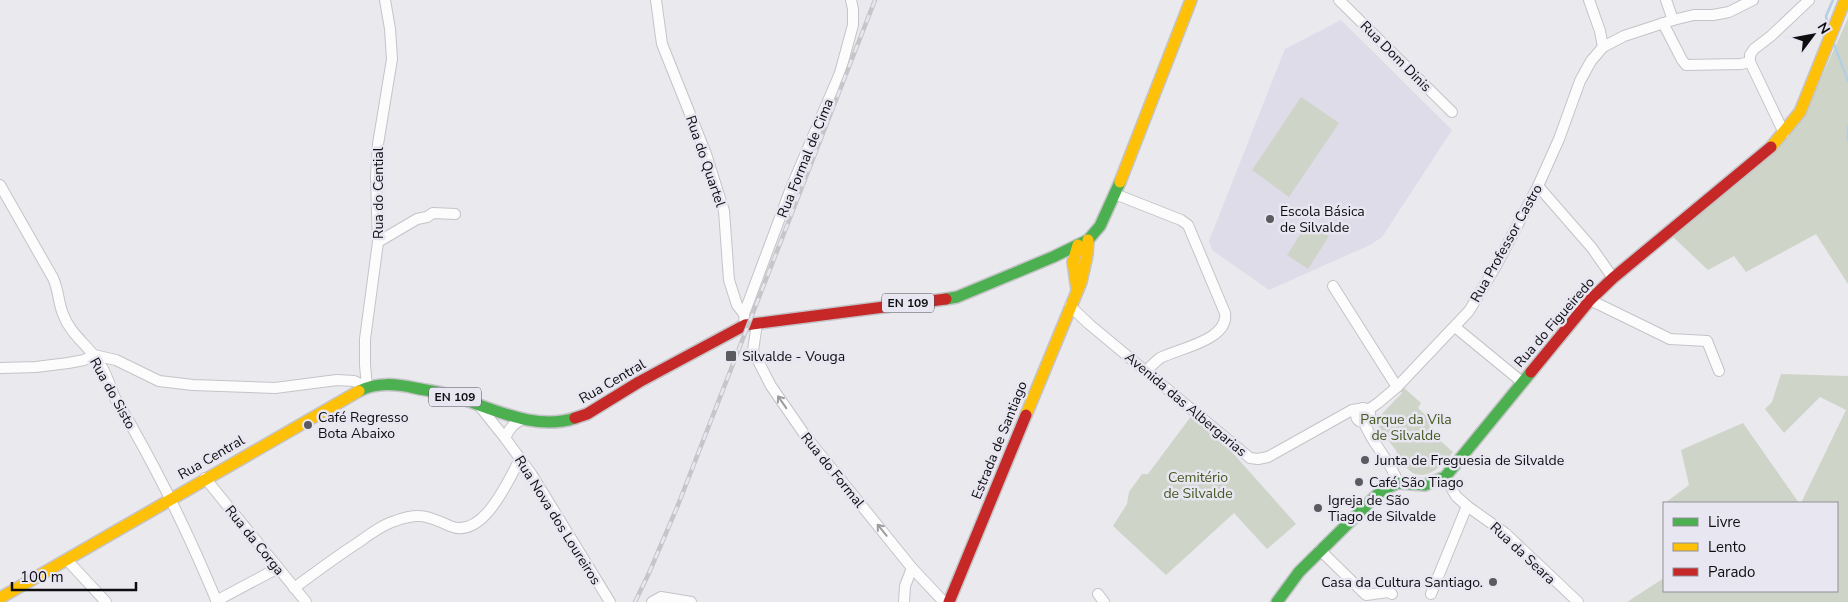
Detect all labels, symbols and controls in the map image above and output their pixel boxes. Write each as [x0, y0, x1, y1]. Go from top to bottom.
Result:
north arrow [1788, 10, 1838, 60]
street label: Rua Dom Dinis [1356, 17, 1436, 96]
text: N [1813, 19, 1834, 38]
street label: Rua Formal de Cima [773, 96, 838, 221]
street label: Rua do Quartel [681, 113, 730, 210]
street label: Rua do Cential [369, 146, 388, 239]
street label: Rua Professor Castro [1466, 181, 1547, 306]
place label: Escola Básica de Silvalde [1280, 202, 1365, 237]
marker: Escola Básica de Silvalde [1264, 213, 1276, 225]
street label: Rua do Figueiredo [1510, 273, 1599, 371]
road number: EN 109 [882, 294, 934, 312]
place label: Silvalde - Vouga [742, 347, 845, 366]
street label: Avenida das Albergarias [1121, 348, 1251, 461]
marker: Silvalde - Vouga [724, 349, 738, 363]
street label: Rua do Sisto [85, 354, 140, 433]
street label: Rua Central [575, 354, 650, 408]
street label: Estrada de Santiago [967, 378, 1032, 502]
road number: EN 109 [429, 388, 481, 407]
one-way arrow [777, 395, 787, 409]
place label: Café Regresso Bota Abaixo [318, 408, 409, 443]
park label: Parque da Vila de Silvalde [1360, 410, 1452, 445]
marker: Café Regresso Bota Abaixo [302, 419, 314, 431]
street label: Rua do Formal [796, 429, 869, 513]
street label: Rua Central [174, 430, 249, 484]
place label: Junta de Freguesia de Silvalde [1374, 451, 1564, 470]
street label: Rua Nova dos Loureiros [510, 452, 605, 589]
marker: Junta de Freguesia de Silvalde [1359, 454, 1371, 466]
park label: Cemitério de Silvalde [1163, 468, 1233, 503]
place label: Café São Tiago [1369, 473, 1464, 492]
marker: Café São Tiago [1353, 476, 1365, 488]
place label: Igreja de São Tiago de Silvalde [1328, 491, 1436, 526]
street label: Rua da Corga [221, 501, 289, 579]
marker: Igreja de São Tiago de Silvalde [1312, 502, 1324, 514]
legend [1663, 502, 1838, 592]
text: Livre [1708, 512, 1741, 532]
street label: Rua da Seara [1486, 518, 1560, 589]
one-way arrow [876, 524, 887, 537]
text: Lento [1708, 537, 1746, 557]
scale bar [12, 560, 136, 592]
text: Parado [1708, 562, 1755, 582]
text: 100 m [20, 567, 64, 587]
place label: Casa da Cultura Santiago. [1321, 573, 1483, 592]
marker: Casa da Cultura Santiago. [1487, 576, 1499, 588]

